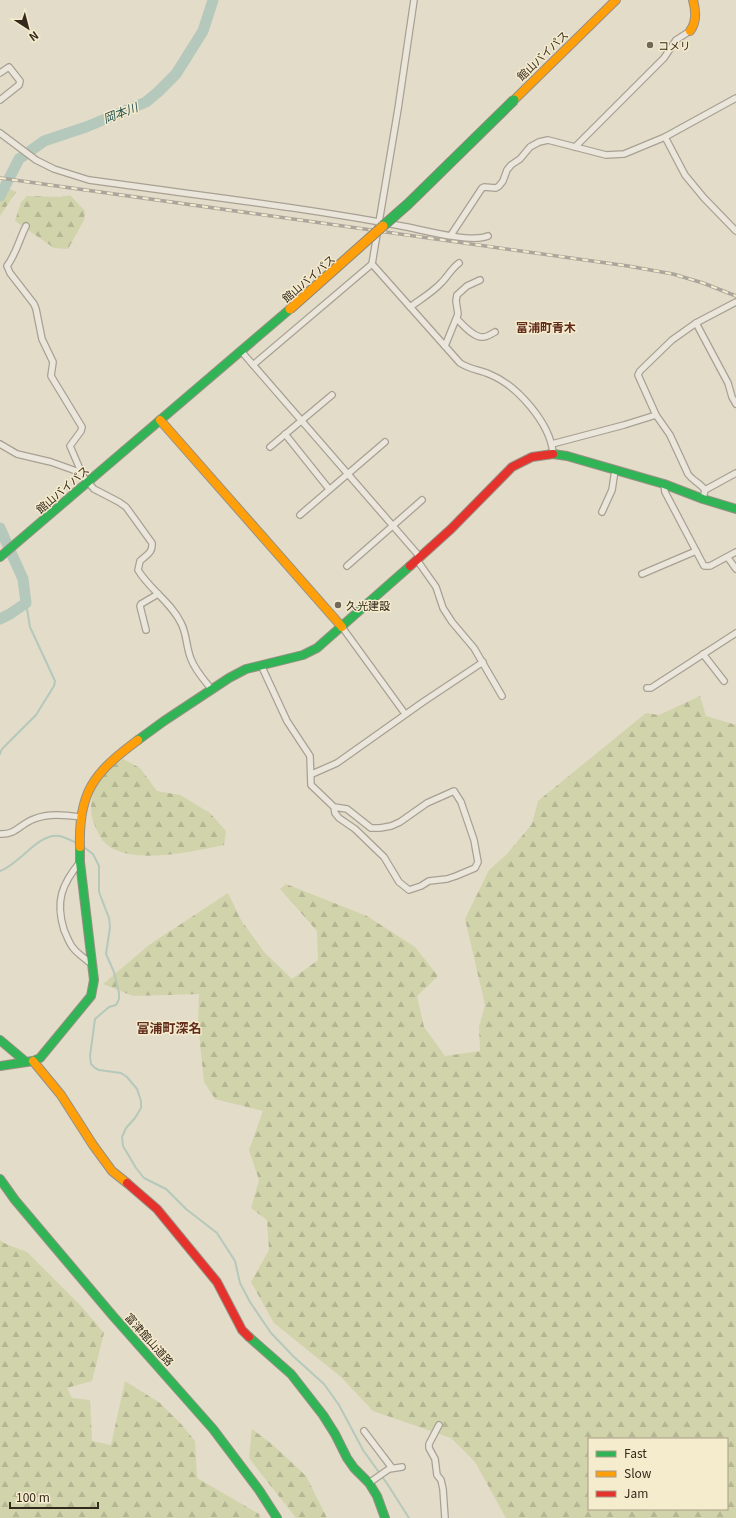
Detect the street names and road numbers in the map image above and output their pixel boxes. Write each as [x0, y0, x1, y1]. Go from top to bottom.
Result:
street label: 館山バイパス [513, 26, 571, 84]
street label: 館山バイパス [278, 250, 338, 306]
street label: 館山バイパス [32, 461, 92, 517]
street label: 富津館山道路 [122, 1309, 178, 1369]

